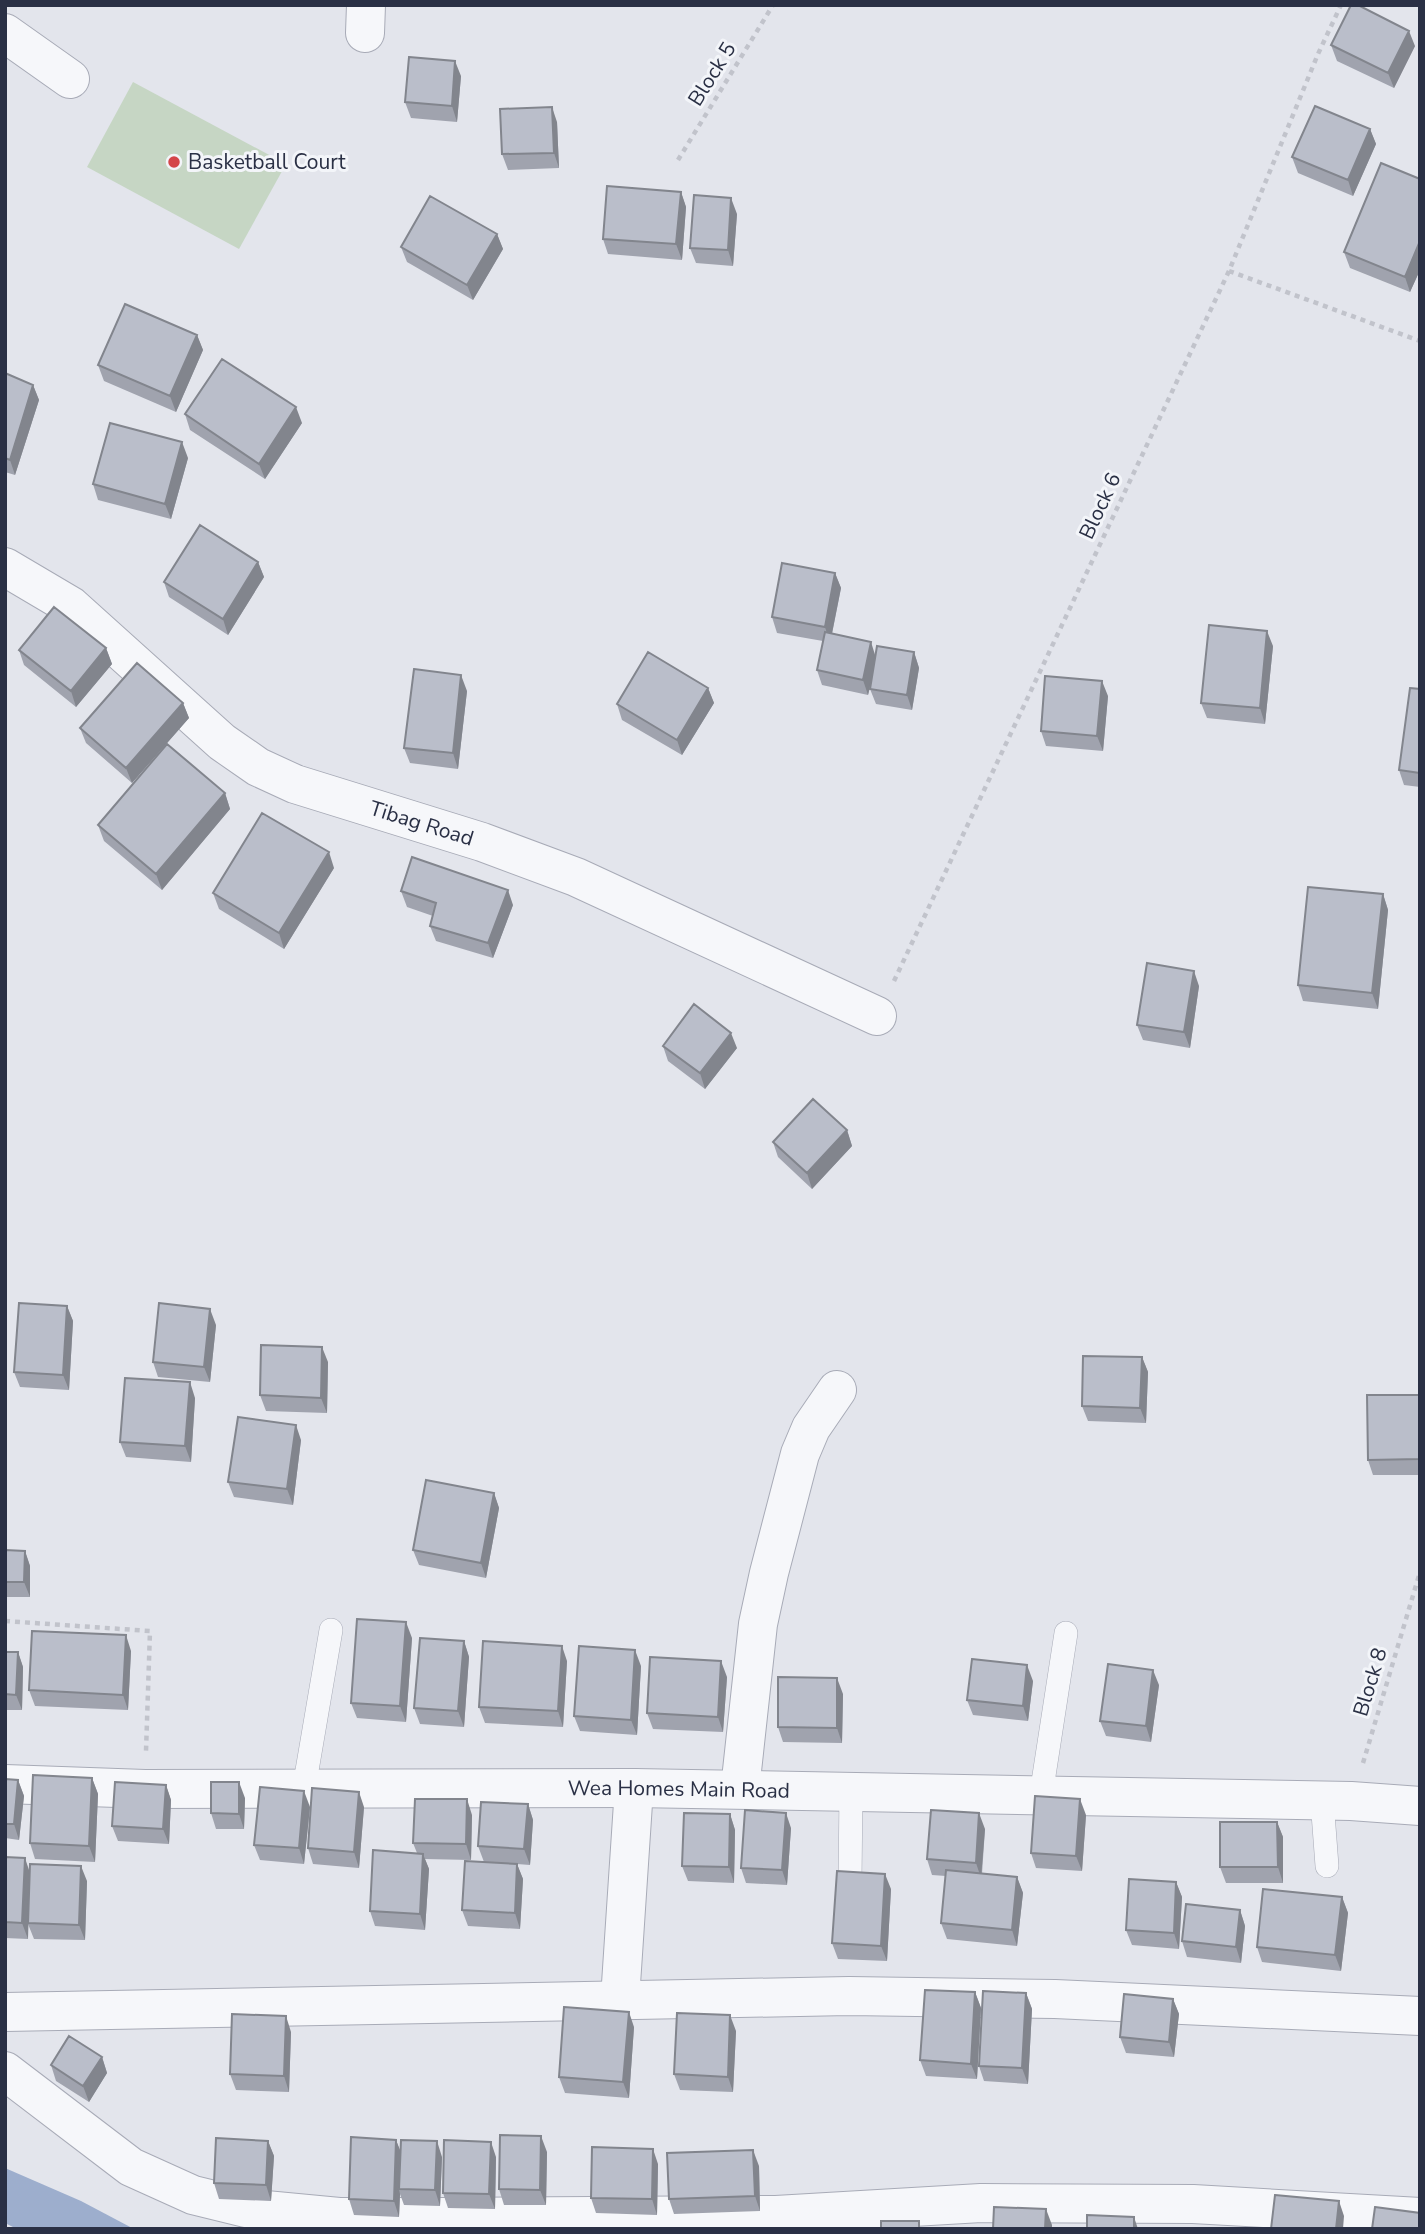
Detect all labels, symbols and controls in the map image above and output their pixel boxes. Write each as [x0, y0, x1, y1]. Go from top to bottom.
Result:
street label: Block 5 [682, 37, 742, 111]
place label: Basketball Court [188, 148, 346, 176]
marker: Basketball Court [166, 154, 182, 170]
street label: Block 6 [1072, 468, 1128, 544]
street label: Tibag Road [366, 794, 477, 853]
street label: Block 8 [1346, 1644, 1394, 1720]
street label: Wea Homes Main Road [568, 1774, 790, 1805]

